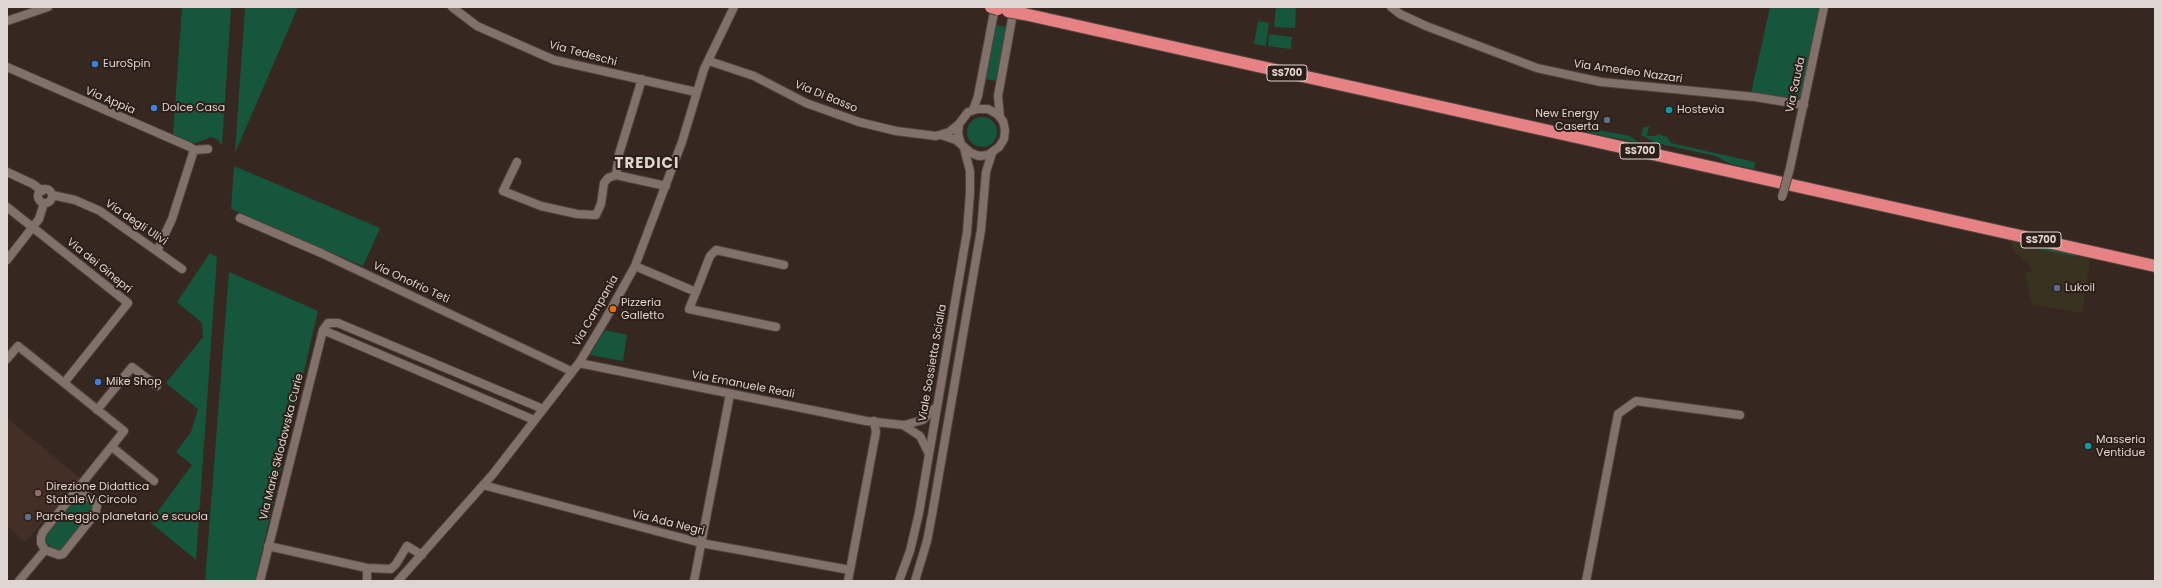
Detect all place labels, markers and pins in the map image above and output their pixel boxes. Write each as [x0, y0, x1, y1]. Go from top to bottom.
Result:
place label: EuroSpin [103, 57, 150, 71]
marker: EuroSpin [90, 59, 100, 69]
place label: Dolce Casa [162, 101, 225, 115]
marker: Dolce Casa [149, 103, 159, 113]
place label: Hostevìa [1677, 103, 1725, 117]
marker: Hostevìa [1664, 105, 1674, 115]
place label: New Energy Caserta [1535, 107, 1599, 133]
marker: New Energy Caserta [1602, 115, 1612, 125]
place label: Lukoil [2065, 281, 2095, 295]
marker: Lukoil [2052, 283, 2062, 293]
place label: Pizzeria Galletto [621, 296, 664, 322]
marker: Pizzeria Galletto [608, 304, 618, 314]
place label: Mike Shop [106, 375, 162, 389]
marker: Mike Shop [93, 377, 103, 387]
place label: Masseria Ventidue [2096, 433, 2145, 459]
marker: Masseria Ventidue [2083, 441, 2093, 451]
place label: Direzione Didattica Statale V Circolo [46, 480, 149, 506]
marker: Direzione Didattica Statale V Circolo [33, 488, 43, 498]
place label: Parcheggio planetario e scuola [36, 510, 208, 524]
marker: Parcheggio planetario e scuola [23, 512, 33, 522]

